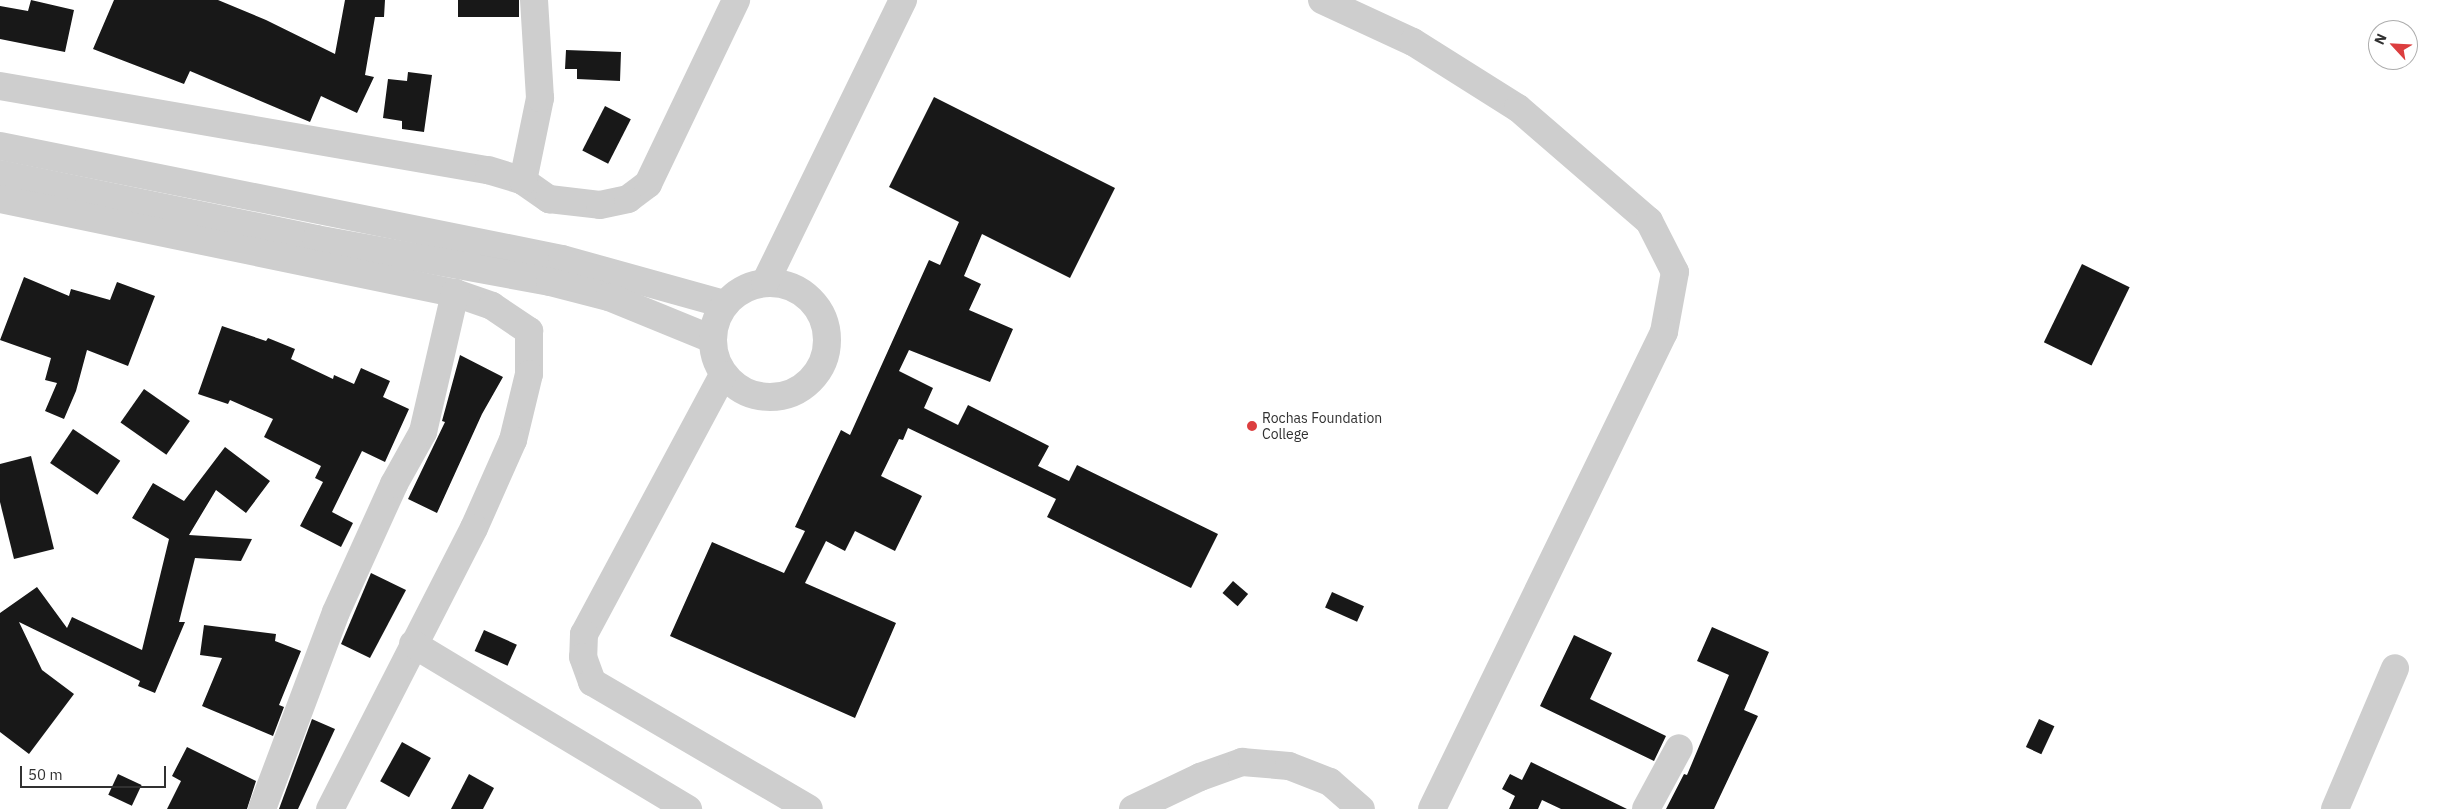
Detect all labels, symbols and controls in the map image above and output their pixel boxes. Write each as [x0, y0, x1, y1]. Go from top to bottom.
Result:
north arrow [2368, 20, 2418, 70]
text: N [2370, 31, 2391, 47]
place label: Rochas Foundation College [1262, 410, 1382, 442]
marker: Rochas Foundation College [1246, 420, 1258, 432]
scale bar [22, 756, 169, 788]
text: 50 m [28, 765, 63, 784]

